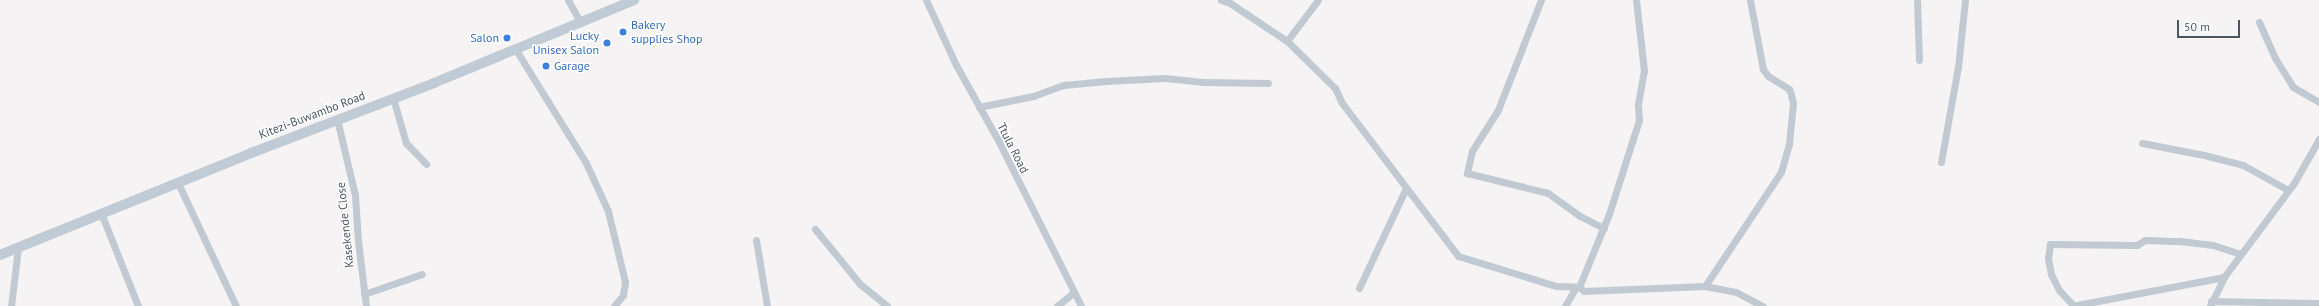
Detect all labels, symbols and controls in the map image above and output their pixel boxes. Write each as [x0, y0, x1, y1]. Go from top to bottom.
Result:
scale bar [2179, 12, 2242, 38]
place label: Bakery supplies Shop [631, 18, 702, 46]
text: 50 m [2184, 19, 2210, 34]
marker: Bakery supplies Shop [618, 27, 628, 37]
place label: Lucky Unisex Salon [532, 29, 599, 57]
place label: Salon [470, 31, 499, 45]
marker: Salon [502, 33, 512, 43]
marker: Lucky Unisex Salon [602, 38, 612, 48]
place label: Garage [554, 59, 590, 73]
marker: Garage [541, 61, 551, 71]
street label: Kitezi-Buwambo Road [257, 88, 367, 142]
street label: Ttula Road [994, 120, 1032, 176]
street label: Kasekende Close [333, 181, 357, 269]

